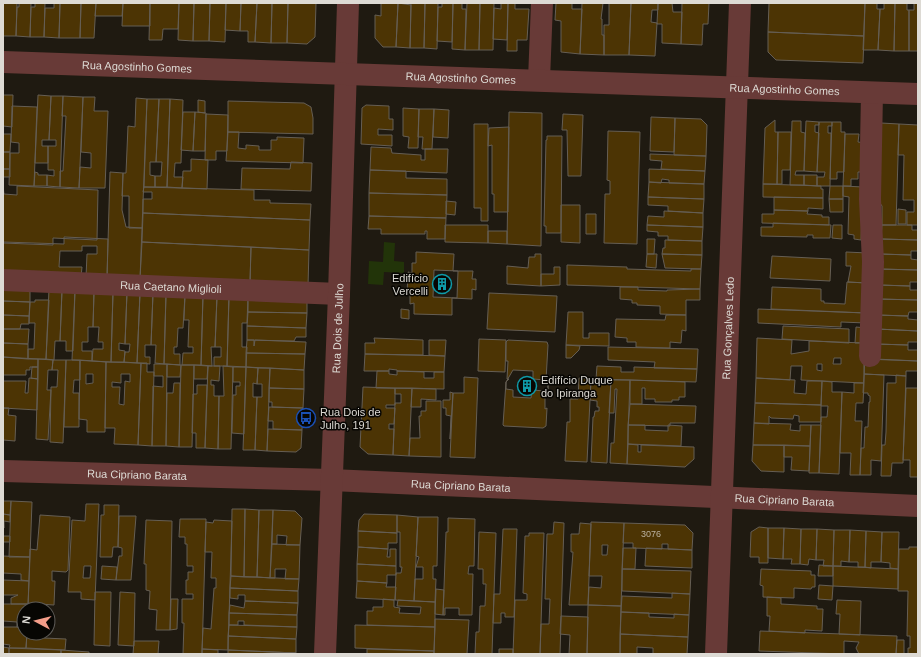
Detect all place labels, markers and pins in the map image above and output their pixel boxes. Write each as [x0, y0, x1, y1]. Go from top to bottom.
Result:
place label: Edifício Vercelli [392, 272, 428, 297]
building icon: Edifício Vercelli [431, 273, 453, 295]
place label: Edifício Duque do Ipiranga [541, 374, 613, 399]
building icon: Edifício Duque do Ipiranga [516, 375, 538, 397]
place label: Rua Dois de Julho, 191 [320, 406, 381, 431]
bus stop icon: Rua Dois de Julho, 191 [295, 407, 317, 429]

